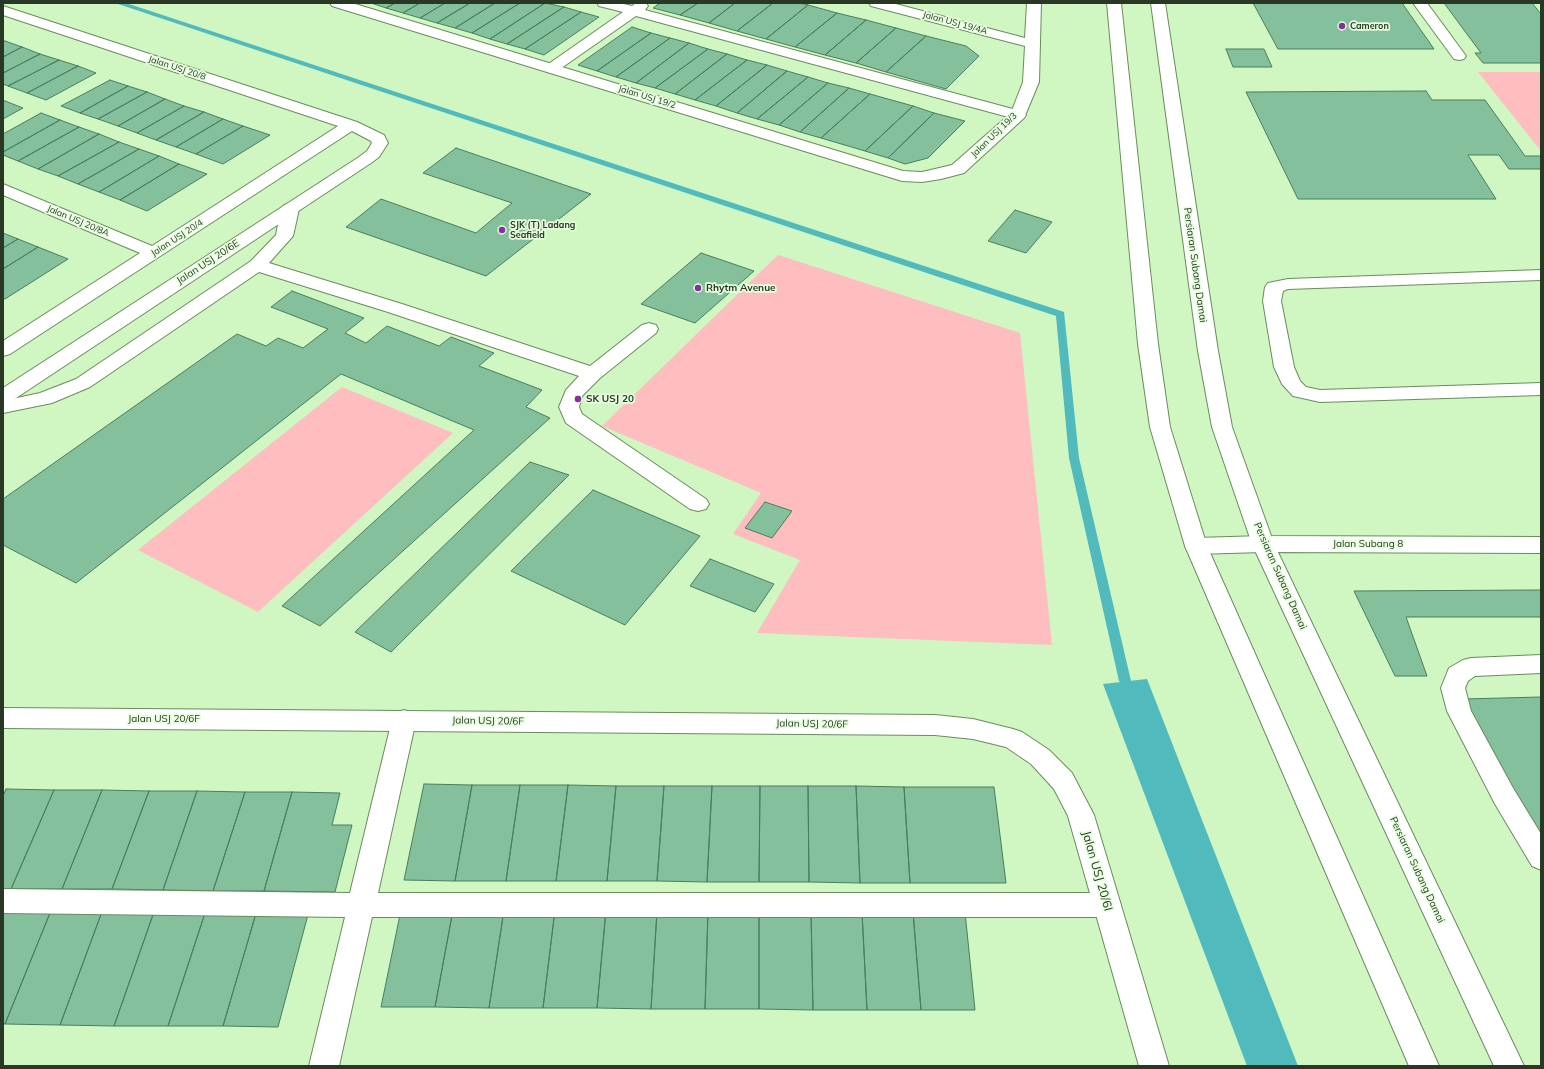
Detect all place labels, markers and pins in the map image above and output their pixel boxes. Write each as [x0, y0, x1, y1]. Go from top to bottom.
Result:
marker: Cameron [1337, 21, 1347, 31]
place label: Cameron [1350, 21, 1389, 31]
place label: SJK (T) Ladang Seafield [510, 220, 575, 241]
marker: SJK (T) Ladang Seafield [497, 225, 507, 235]
place label: Rhytm Avenue [706, 282, 776, 294]
marker: Rhytm Avenue [693, 283, 703, 293]
place label: SK USJ 20 [586, 393, 634, 405]
marker: SK USJ 20 [573, 394, 583, 404]

